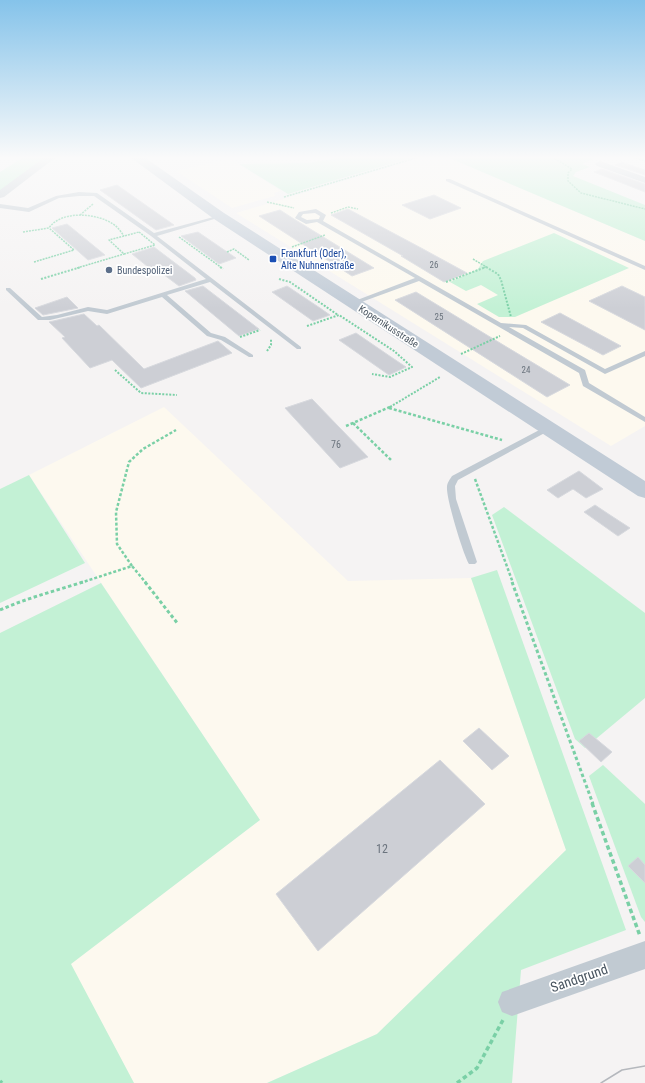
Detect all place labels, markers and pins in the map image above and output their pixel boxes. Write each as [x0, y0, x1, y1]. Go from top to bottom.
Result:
place label: Frankfurt (Oder), Alte Nuhnenstraße [281, 248, 355, 271]
marker: Frankfurt (Oder), Alte Nuhnenstraße [268, 254, 278, 264]
marker: Bundespolizei [104, 265, 114, 275]
place label: Bundespolizei [117, 265, 172, 276]

